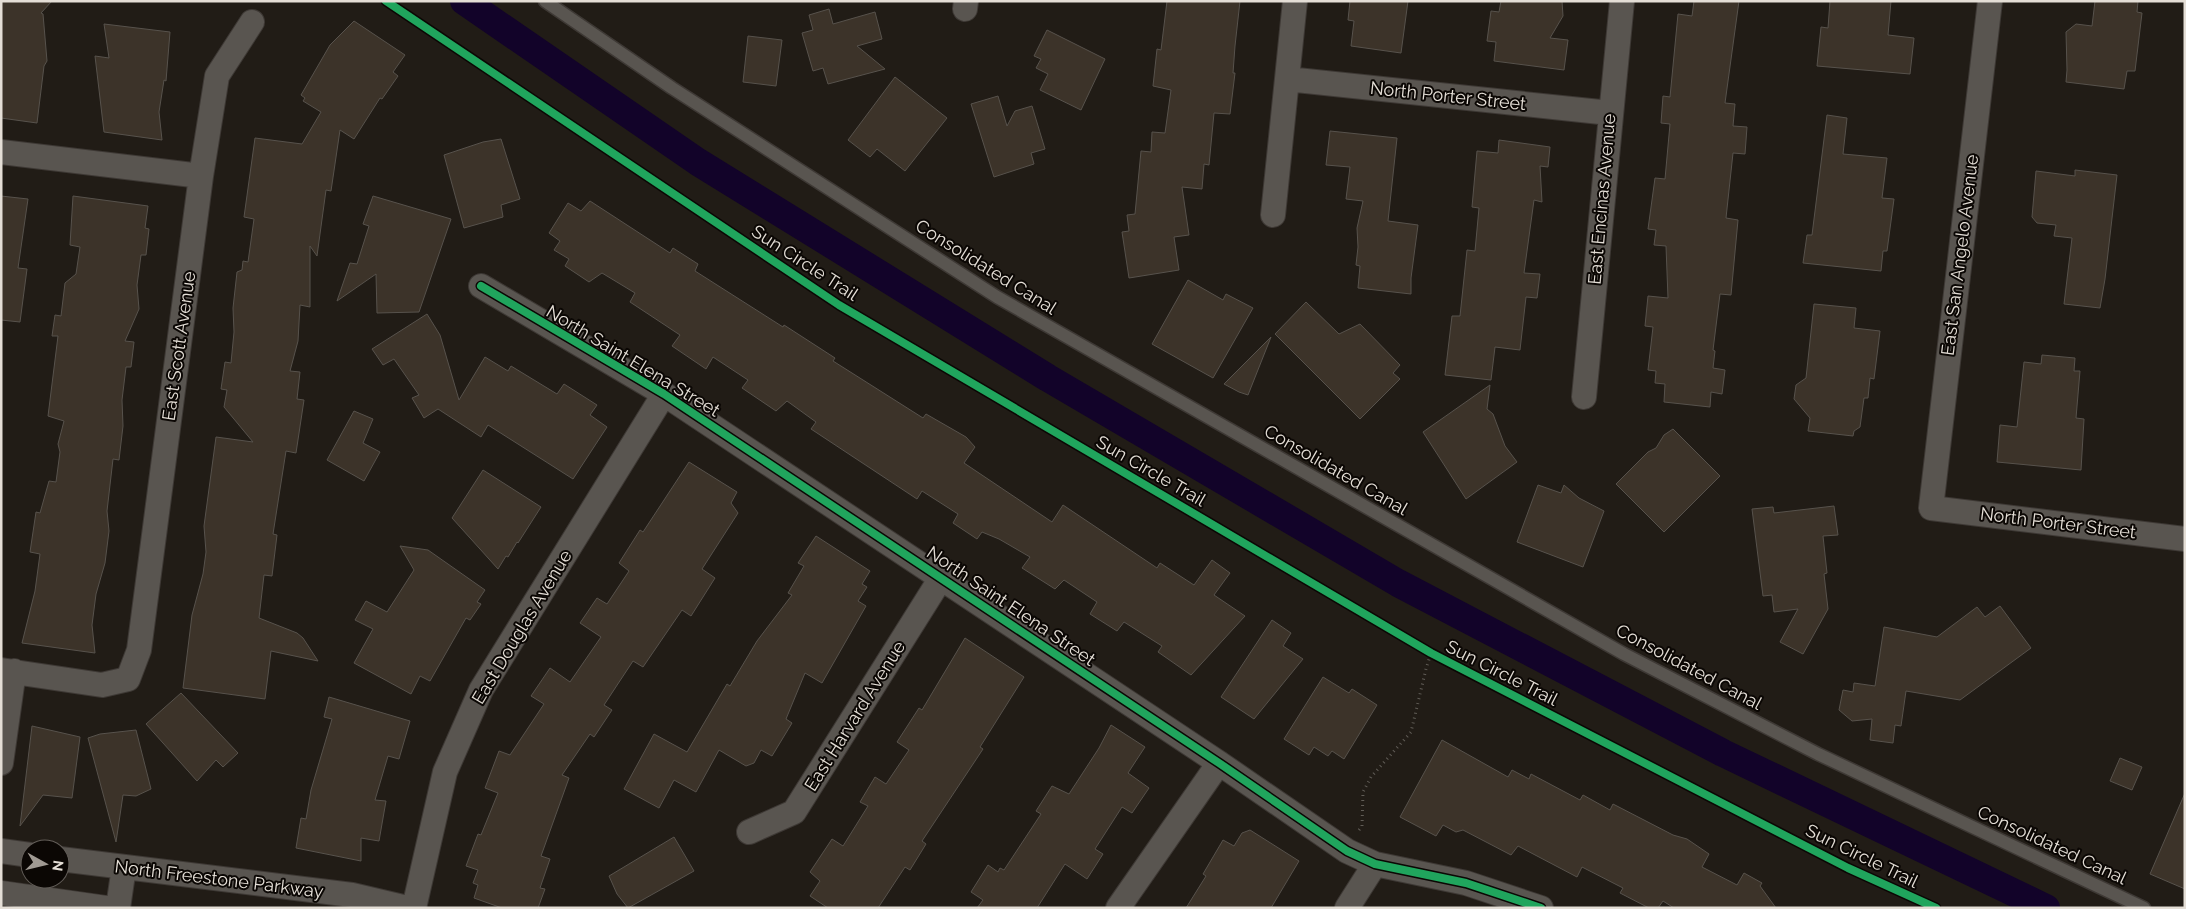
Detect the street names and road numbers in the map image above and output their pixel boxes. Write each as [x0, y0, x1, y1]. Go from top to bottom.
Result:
street label: North Porter Street [1369, 77, 1527, 114]
street label: East Encinas Avenue [1584, 112, 1619, 285]
street label: East San Angelo Avenue [1937, 153, 1982, 357]
street label: Consolidated Canal [912, 215, 1061, 319]
street label: Sun Circle Trail [748, 220, 863, 305]
street label: East Scott Avenue [158, 269, 199, 422]
street label: North Saint Elena Street [543, 300, 724, 421]
street label: Consolidated Canal [1261, 420, 1412, 519]
street label: Sun Circle Trail [1093, 431, 1210, 510]
street label: North Porter Street [1979, 503, 2137, 542]
street label: North Saint Elena Street [923, 541, 1100, 670]
street label: East Douglas Avenue [467, 546, 576, 708]
street label: Consolidated Canal [1613, 619, 1766, 714]
street label: Sun Circle Trail [1443, 635, 1562, 710]
street label: East Harvard Avenue [800, 636, 910, 795]
street label: Consolidated Canal [1974, 801, 2130, 888]
street label: Sun Circle Trail [1802, 819, 1922, 892]
street label: North Freestone Parkway [113, 855, 325, 902]

